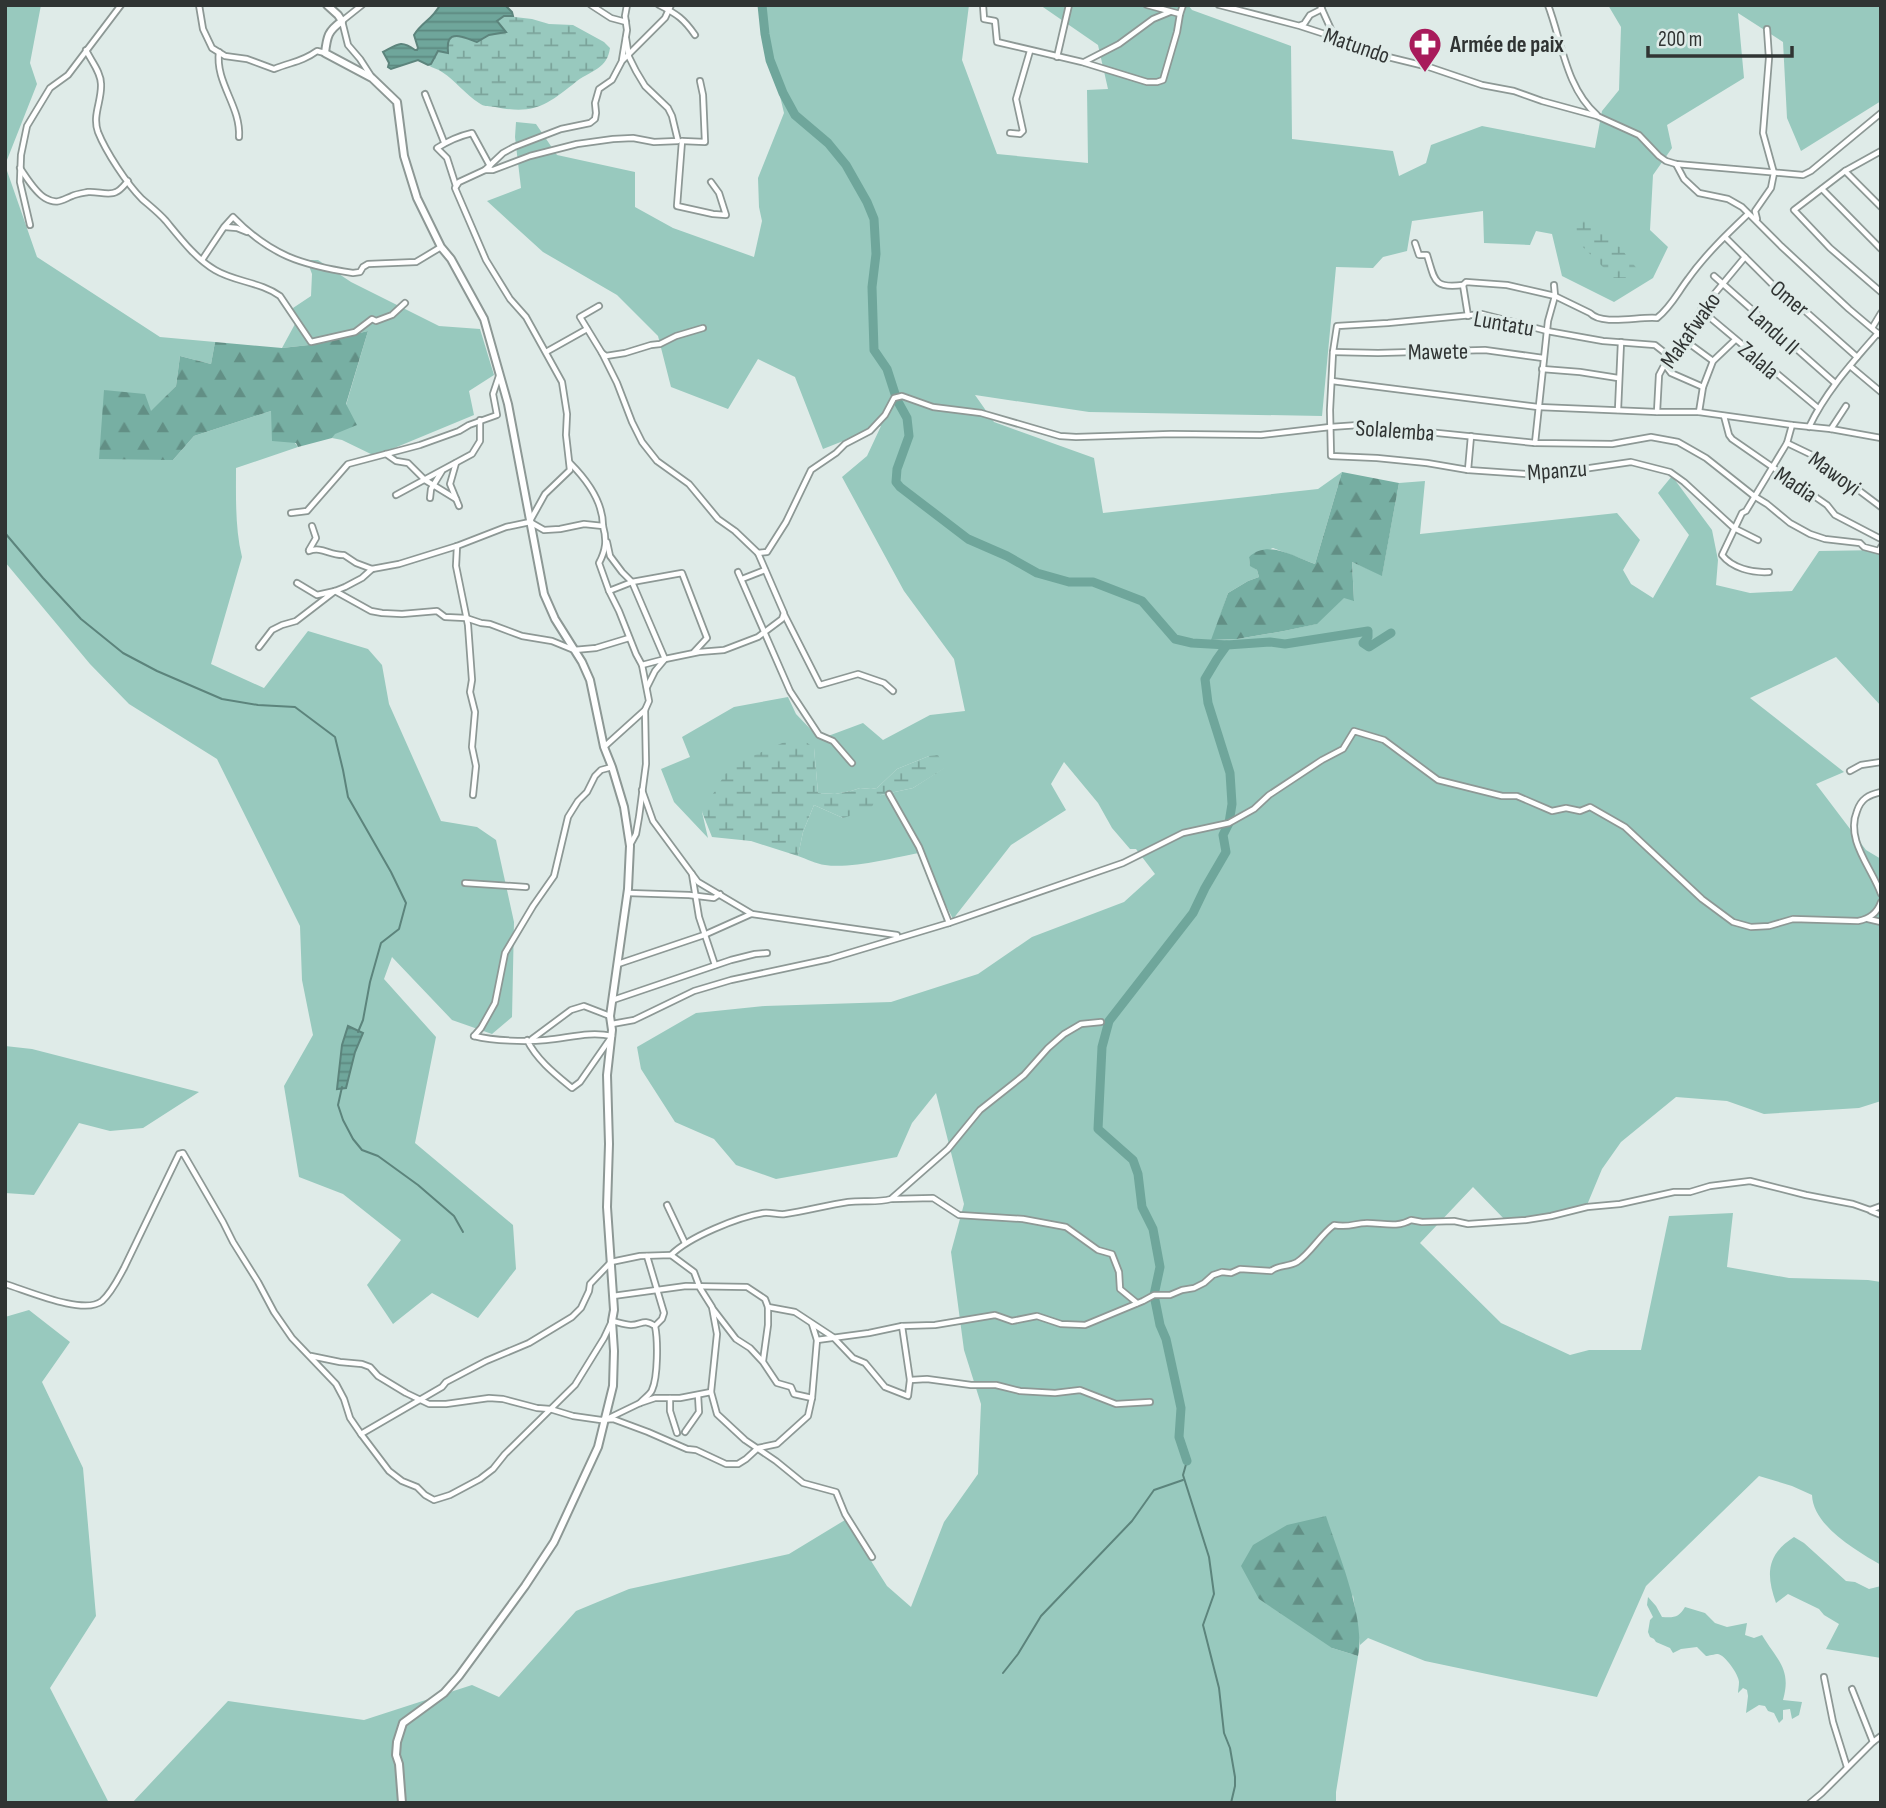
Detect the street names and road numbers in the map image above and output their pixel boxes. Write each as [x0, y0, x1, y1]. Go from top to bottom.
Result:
street label: Matundo [1320, 22, 1393, 70]
street label: Omer [1764, 275, 1815, 323]
street label: Makafwako [1655, 287, 1727, 374]
street label: Landu II [1742, 300, 1805, 361]
street label: Luntatu [1472, 305, 1536, 343]
street label: Zalala [1732, 336, 1784, 386]
street label: Mawete [1408, 337, 1468, 367]
street label: Solalemba [1354, 414, 1435, 448]
street label: Mawoyi [1803, 446, 1866, 502]
street label: Mpanzu [1526, 455, 1588, 487]
street label: Madia [1769, 461, 1822, 509]

